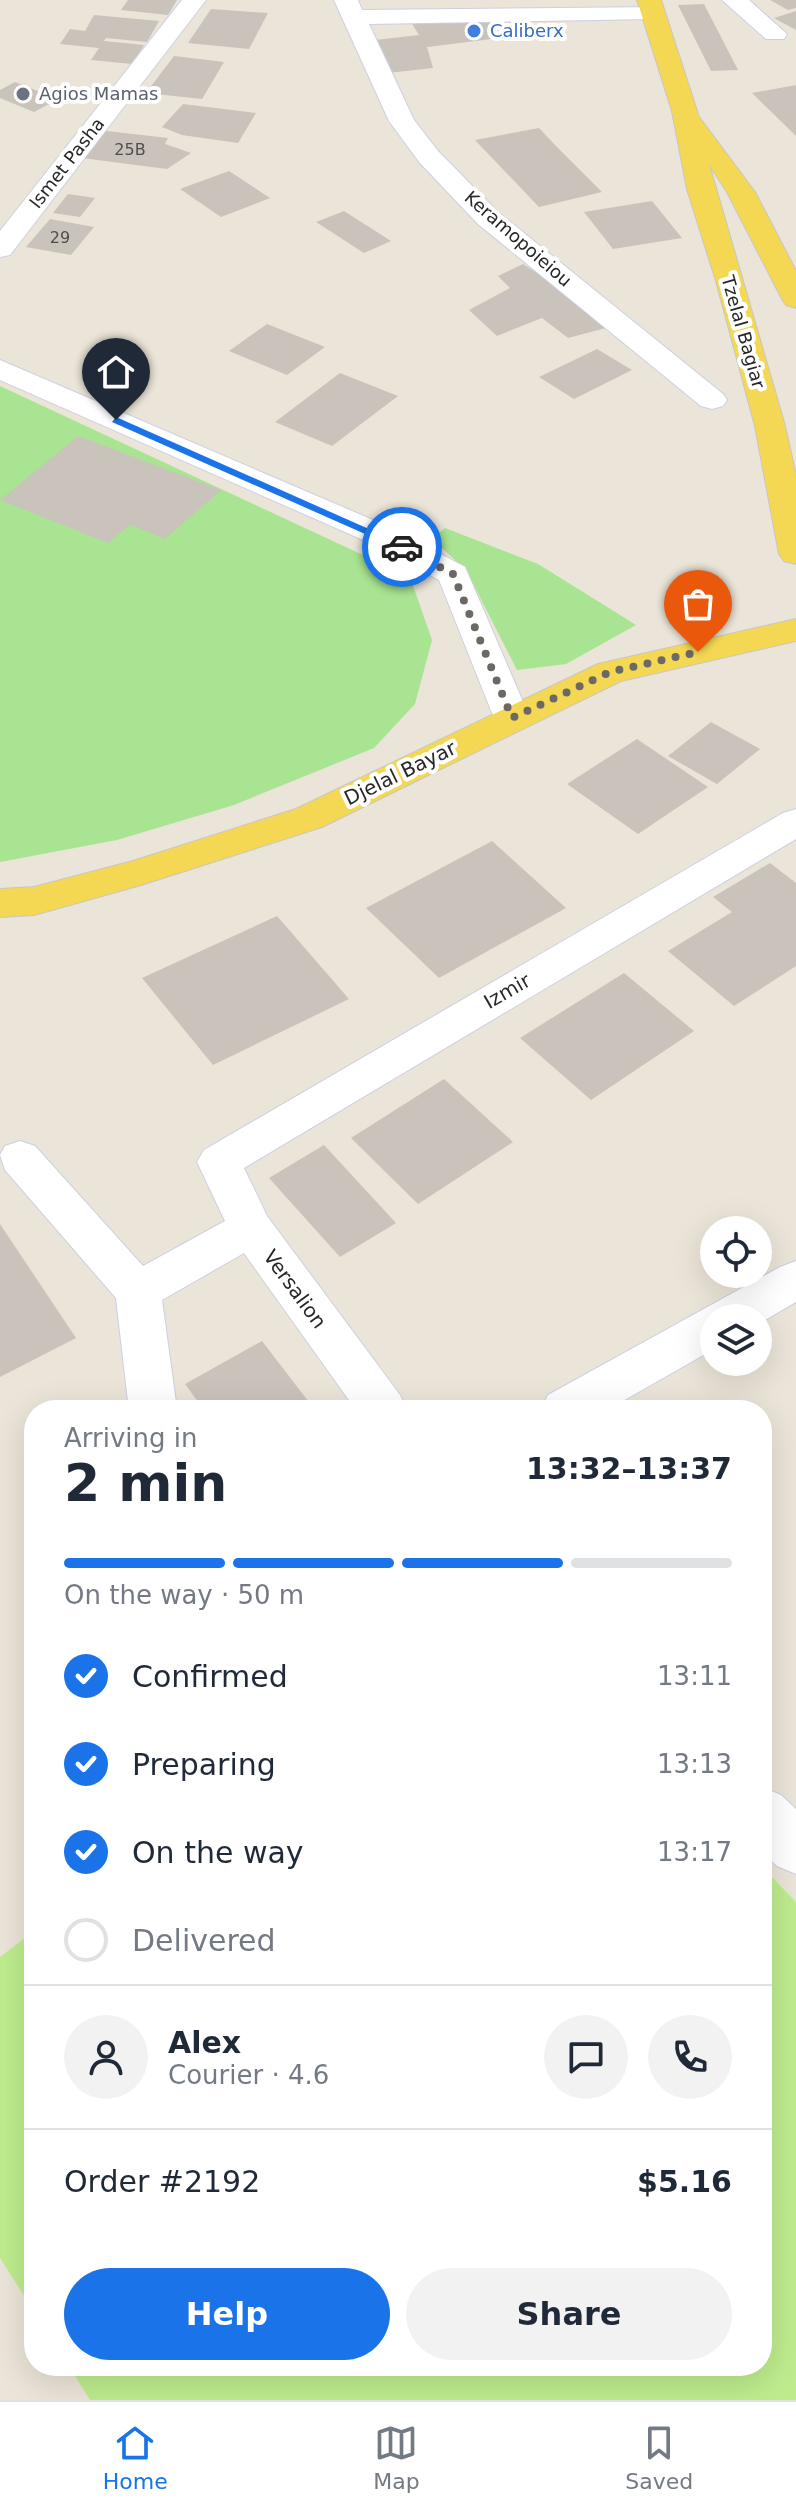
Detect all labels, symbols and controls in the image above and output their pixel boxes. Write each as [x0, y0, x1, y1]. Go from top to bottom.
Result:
place label: Caliberx [490, 20, 564, 41]
marker: Caliberx [465, 22, 483, 40]
place label: Agios Mamas [39, 83, 158, 104]
marker: Agios Mamas [14, 85, 32, 103]
street label: Ismet Pasha [25, 113, 108, 212]
house number: 25B [114, 140, 146, 159]
street label: Keramopoieiou [461, 186, 576, 291]
house number: 29 [50, 228, 70, 247]
street label: Tzelal Bagiar [717, 272, 770, 391]
pin [82, 338, 150, 420]
icon: home [94, 350, 138, 394]
courier [362, 507, 442, 587]
icon: car [380, 525, 424, 569]
pin [664, 570, 732, 652]
icon: bag [676, 582, 720, 626]
street label: Djelal Bayar [340, 735, 460, 810]
street label: Izmir [479, 968, 535, 1014]
map controls [700, 1216, 772, 1376]
button: locate [700, 1216, 772, 1288]
street label: Versalion [258, 1245, 332, 1333]
button: layers [700, 1304, 772, 1376]
text: Arriving in [64, 1423, 198, 1453]
text: 13:32–13:37 [526, 1451, 732, 1486]
text: 2 min [64, 1453, 227, 1513]
text: On the way · 50 m [64, 1580, 304, 1610]
icon: check [64, 1654, 108, 1698]
text: Confirmed [132, 1659, 288, 1694]
text: 13:11 [657, 1661, 732, 1691]
icon: check [64, 1742, 108, 1786]
text: Preparing [132, 1747, 276, 1782]
text: 13:13 [657, 1749, 732, 1779]
icon: check [64, 1830, 108, 1874]
text: On the way [132, 1835, 304, 1870]
text: 13:17 [657, 1837, 732, 1867]
text: Delivered [132, 1923, 276, 1958]
button: person [64, 2015, 148, 2099]
button: chat [544, 2015, 628, 2099]
button: phone [648, 2015, 732, 2099]
text: Alex [168, 2025, 241, 2060]
text: Courier · 4.6 [168, 2060, 329, 2090]
text: Order #2192 [64, 2164, 260, 2199]
text: $5.16 [637, 2164, 732, 2199]
button: Help [64, 2268, 390, 2360]
button: Share [406, 2268, 732, 2360]
tab: Home [103, 2421, 168, 2494]
tab: Map [373, 2421, 420, 2494]
tab: Saved [625, 2421, 693, 2494]

